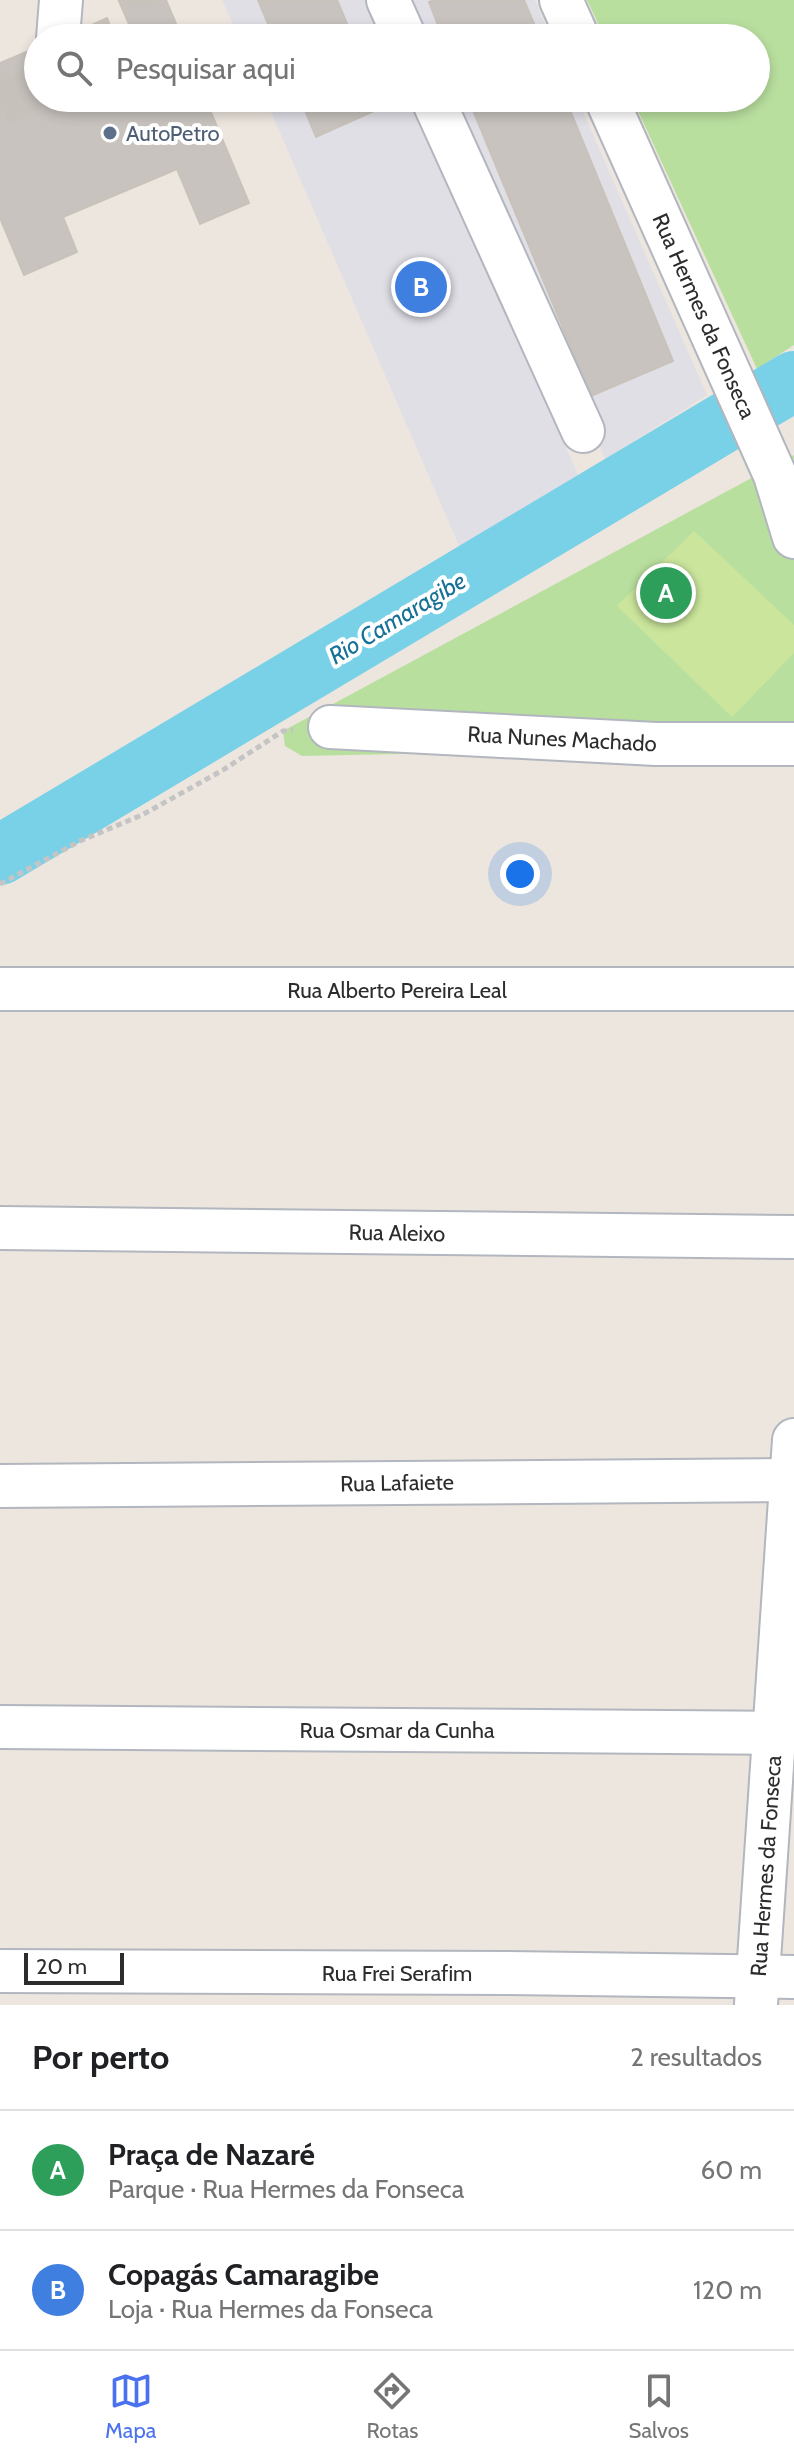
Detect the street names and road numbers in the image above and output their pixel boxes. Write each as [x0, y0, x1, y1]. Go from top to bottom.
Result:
street label: Rua Hermes da Fonseca [647, 209, 762, 423]
street label: Rua Nunes Machado [467, 721, 657, 757]
street label: Rua Alberto Pereira Leal [287, 977, 508, 1004]
street label: Rua Aleixo [348, 1219, 446, 1247]
street label: Rua Lafaiete [340, 1469, 454, 1497]
street label: Rua Osmar da Cunha [300, 1717, 495, 1744]
street label: Rua Hermes da Fonseca [745, 1754, 787, 1978]
street label: Rua Frei Serafim [322, 1960, 472, 1987]

